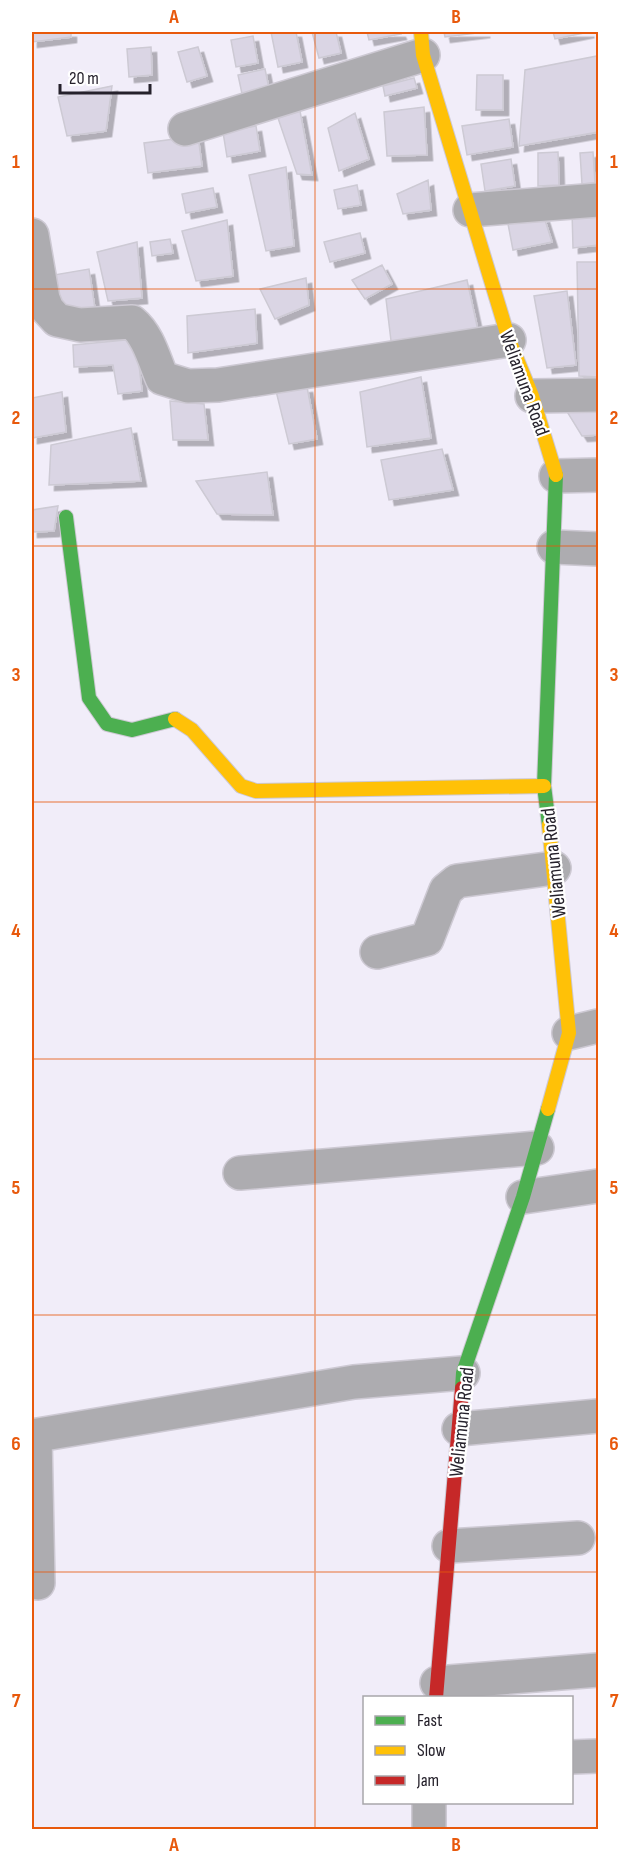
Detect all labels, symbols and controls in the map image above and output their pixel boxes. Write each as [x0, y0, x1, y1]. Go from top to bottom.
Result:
text: A [168, 5, 179, 29]
text: B [451, 5, 461, 29]
scale bar [60, 57, 150, 95]
text: 20 m [69, 68, 99, 89]
text: 1 [12, 150, 20, 174]
text: 1 [610, 150, 618, 174]
street label: Weliamuna Road [494, 327, 554, 439]
text: 2 [12, 406, 20, 430]
text: 2 [610, 406, 618, 430]
text: 3 [12, 663, 21, 687]
text: 3 [610, 663, 619, 687]
street label: Weliamuna Road [536, 807, 572, 919]
text: 4 [11, 919, 21, 943]
text: 4 [609, 919, 619, 943]
text: 5 [12, 1176, 21, 1200]
text: 5 [610, 1176, 619, 1200]
street label: Weliamuna Road [444, 1366, 480, 1478]
text: 6 [11, 1432, 21, 1456]
text: 6 [609, 1432, 619, 1456]
text: 7 [12, 1689, 21, 1713]
text: 7 [610, 1689, 619, 1713]
legend [363, 1696, 573, 1804]
text: Fast [417, 1710, 443, 1731]
text: Slow [417, 1740, 446, 1761]
text: Jam [416, 1770, 439, 1791]
text: A [168, 1833, 179, 1857]
text: B [451, 1833, 461, 1857]

